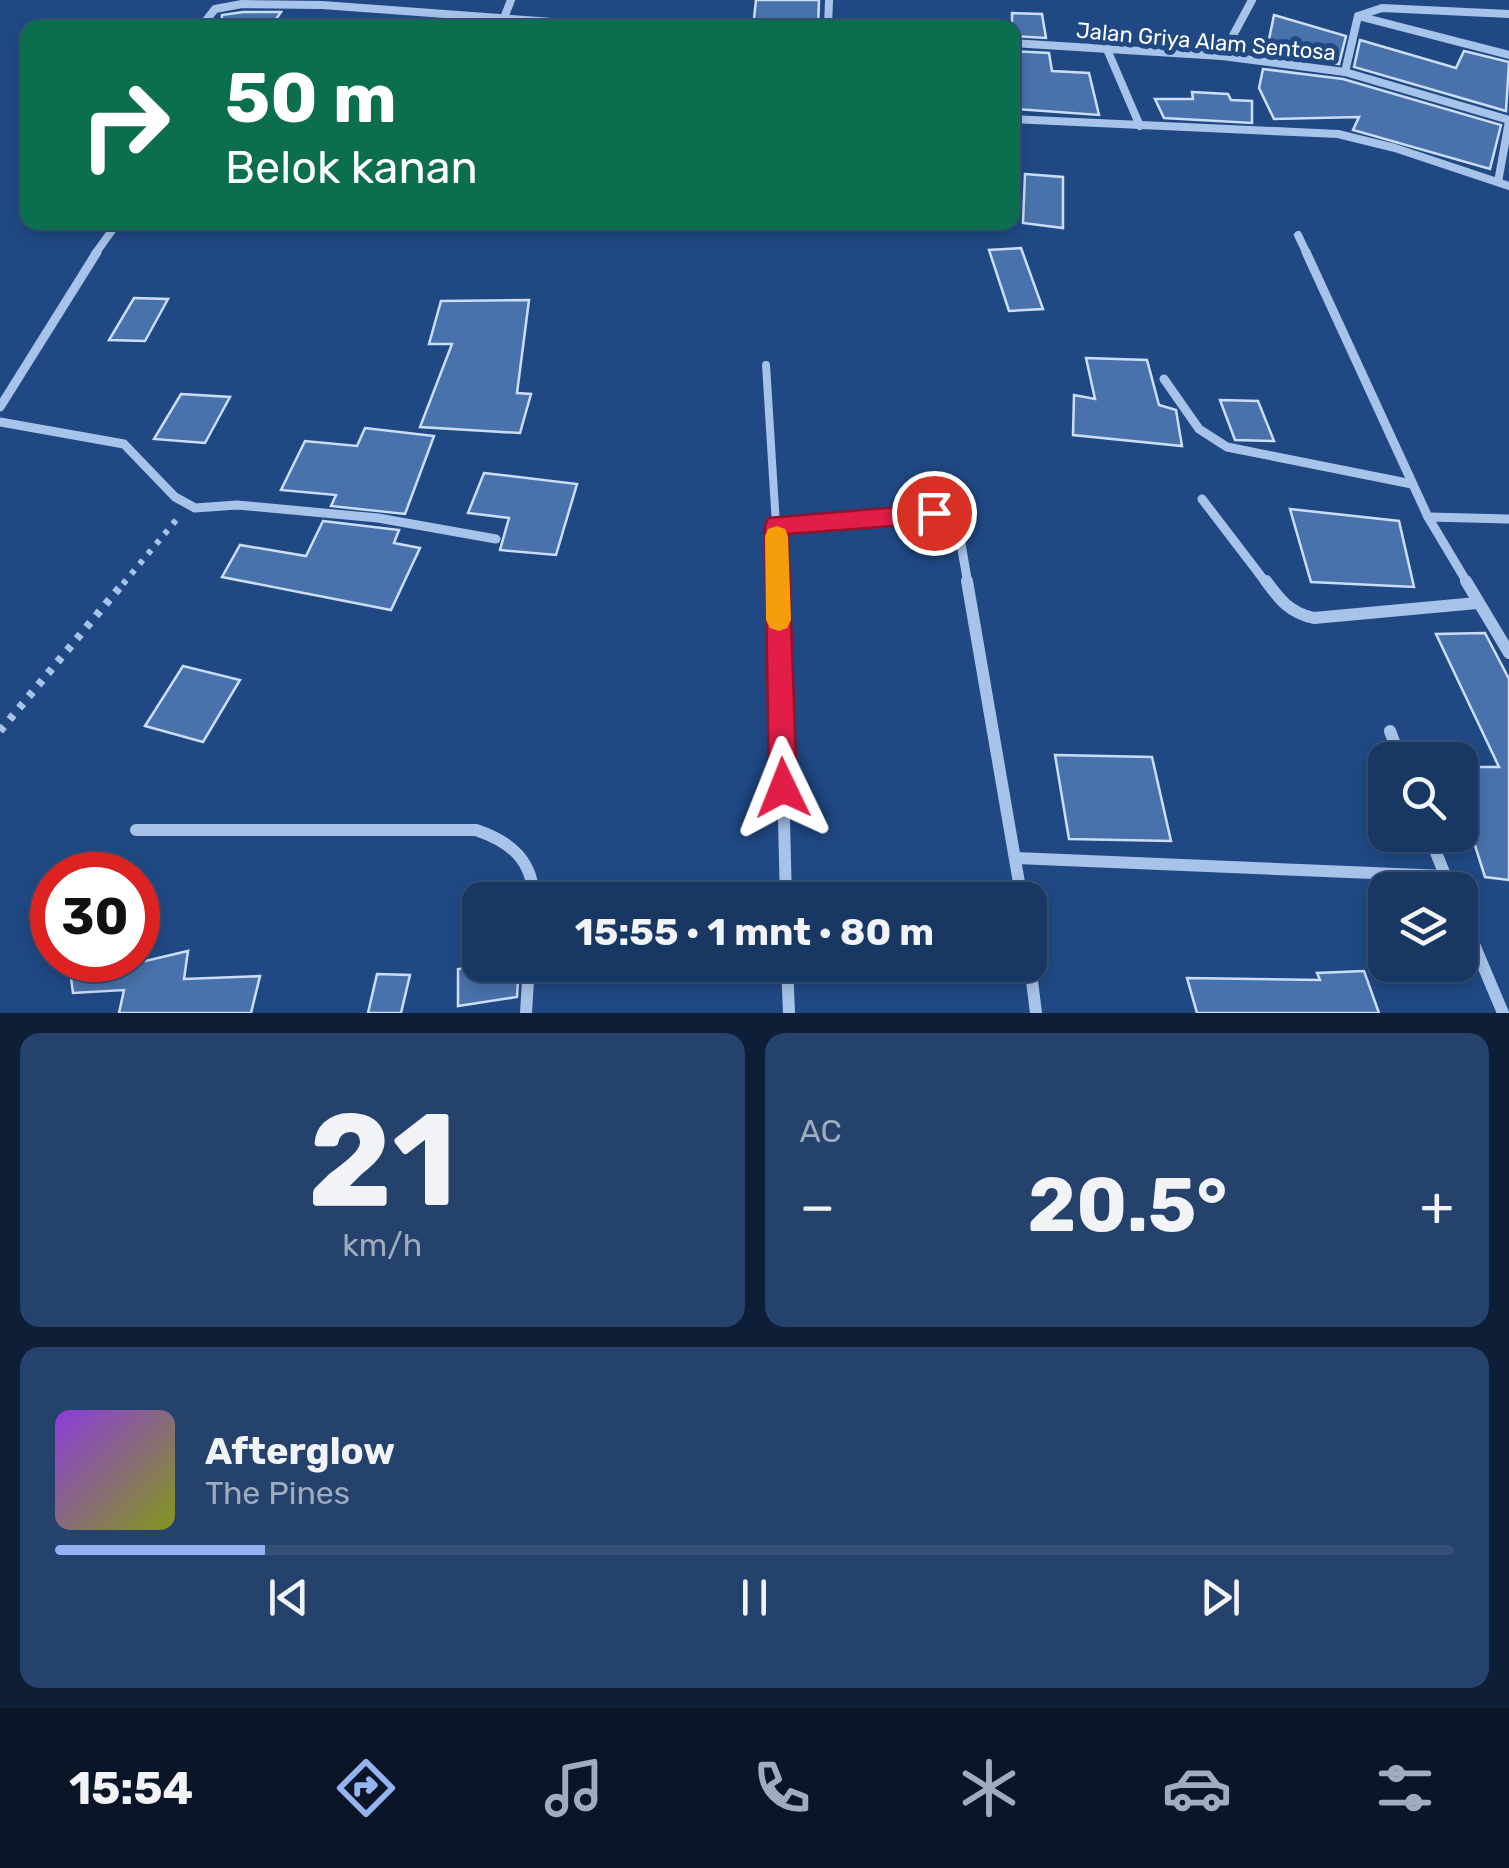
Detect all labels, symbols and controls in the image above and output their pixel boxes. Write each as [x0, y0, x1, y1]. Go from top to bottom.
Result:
street label: Jalan Griya Alam Sentosa [1075, 17, 1337, 66]
text: 50 m [225, 57, 397, 140]
icon: right [60, 60, 190, 190]
text: Belok kanan [225, 141, 478, 194]
pin [892, 471, 977, 556]
icon: arrive [907, 486, 962, 541]
position arrow [731, 736, 835, 840]
map controls [1368, 742, 1478, 982]
button: search [1368, 742, 1478, 852]
speed limit sign: 30 [30, 852, 160, 982]
button: layers [1368, 872, 1478, 982]
text: 15:55 · 1 mnt · 80 m [575, 909, 934, 955]
text: 21 [308, 1083, 457, 1238]
text: AC [800, 1112, 842, 1150]
text: 20.5° [1028, 1161, 1227, 1250]
text: − [800, 1174, 835, 1239]
text: + [1420, 1174, 1454, 1239]
text: km/h [342, 1226, 422, 1264]
text: Afterglow [205, 1428, 395, 1474]
text: The Pines [205, 1474, 350, 1512]
icon: previous [261, 1570, 316, 1625]
icon: pause [727, 1570, 782, 1625]
icon: next [1193, 1570, 1248, 1625]
icon: directions [331, 1753, 401, 1823]
icon: music [539, 1753, 609, 1823]
icon: phone [747, 1753, 817, 1823]
icon: climate [954, 1753, 1024, 1823]
icon: car [1162, 1753, 1232, 1823]
icon: filters [1370, 1753, 1440, 1823]
text: 15:54 [69, 1762, 193, 1815]

